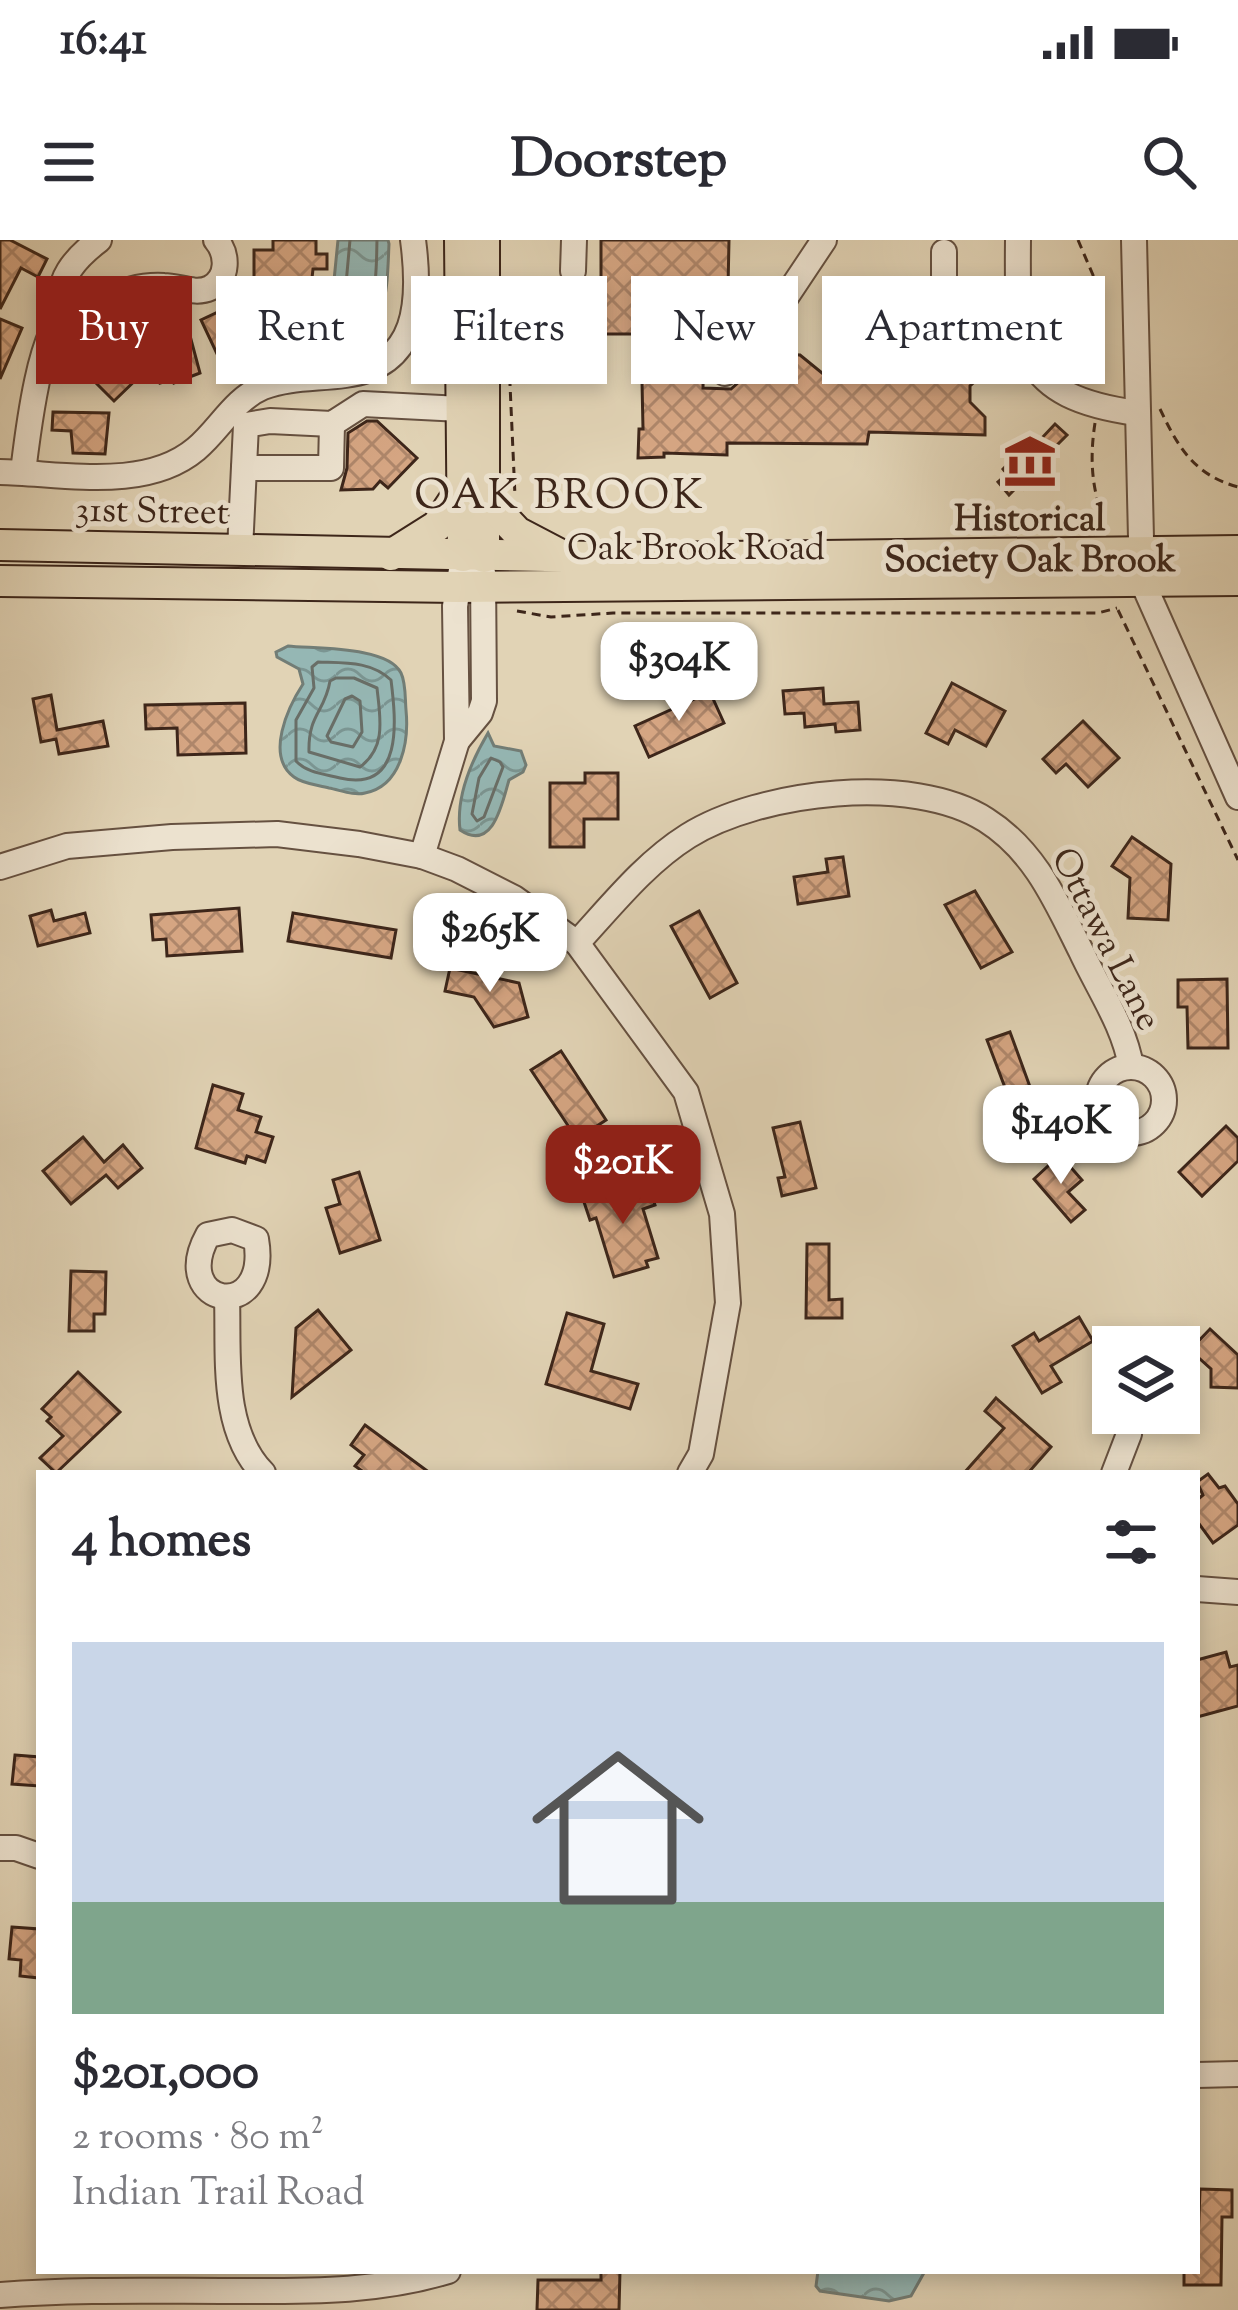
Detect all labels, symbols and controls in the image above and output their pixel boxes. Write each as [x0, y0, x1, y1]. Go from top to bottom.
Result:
text: 16:41 [60, 10, 147, 75]
text: Doorstep [511, 123, 727, 201]
icon: menu [36, 129, 102, 195]
icon: search [1136, 129, 1202, 195]
chip: Buy [36, 276, 192, 384]
chip: Rent [216, 276, 387, 384]
chip: Filters [411, 276, 607, 384]
chip: New [631, 276, 798, 384]
chip: Apartment [822, 276, 1105, 384]
museum icon: Historical Society Oak Brook [1001, 432, 1059, 490]
district label: OAK BROOK [414, 468, 706, 528]
street label: 31st Street [75, 486, 229, 540]
place label: Historical Society Oak Brook [884, 495, 1176, 588]
street label: Oak Brook Road [567, 524, 825, 576]
pin: $304K [595, 622, 763, 724]
text: $304K [628, 633, 730, 689]
street label: Ottawa Lane [1036, 840, 1173, 1040]
pin: $265K [406, 893, 574, 995]
text: $265K [440, 904, 540, 960]
pin: $140K [977, 1085, 1145, 1187]
text: $140K [1010, 1096, 1112, 1152]
pin: $201K [539, 1125, 707, 1227]
text: $201K [573, 1136, 673, 1192]
map controls [1092, 1326, 1200, 1434]
button: layers [1092, 1326, 1200, 1434]
text: 4 homes [72, 1506, 251, 1579]
icon: filters [1098, 1509, 1164, 1575]
icon: home [510, 1720, 726, 1936]
text: $201,000 [72, 2038, 259, 2111]
text: 2 rooms · 80 m² [72, 2111, 324, 2167]
text: Indian Trail Road [72, 2167, 364, 2223]

